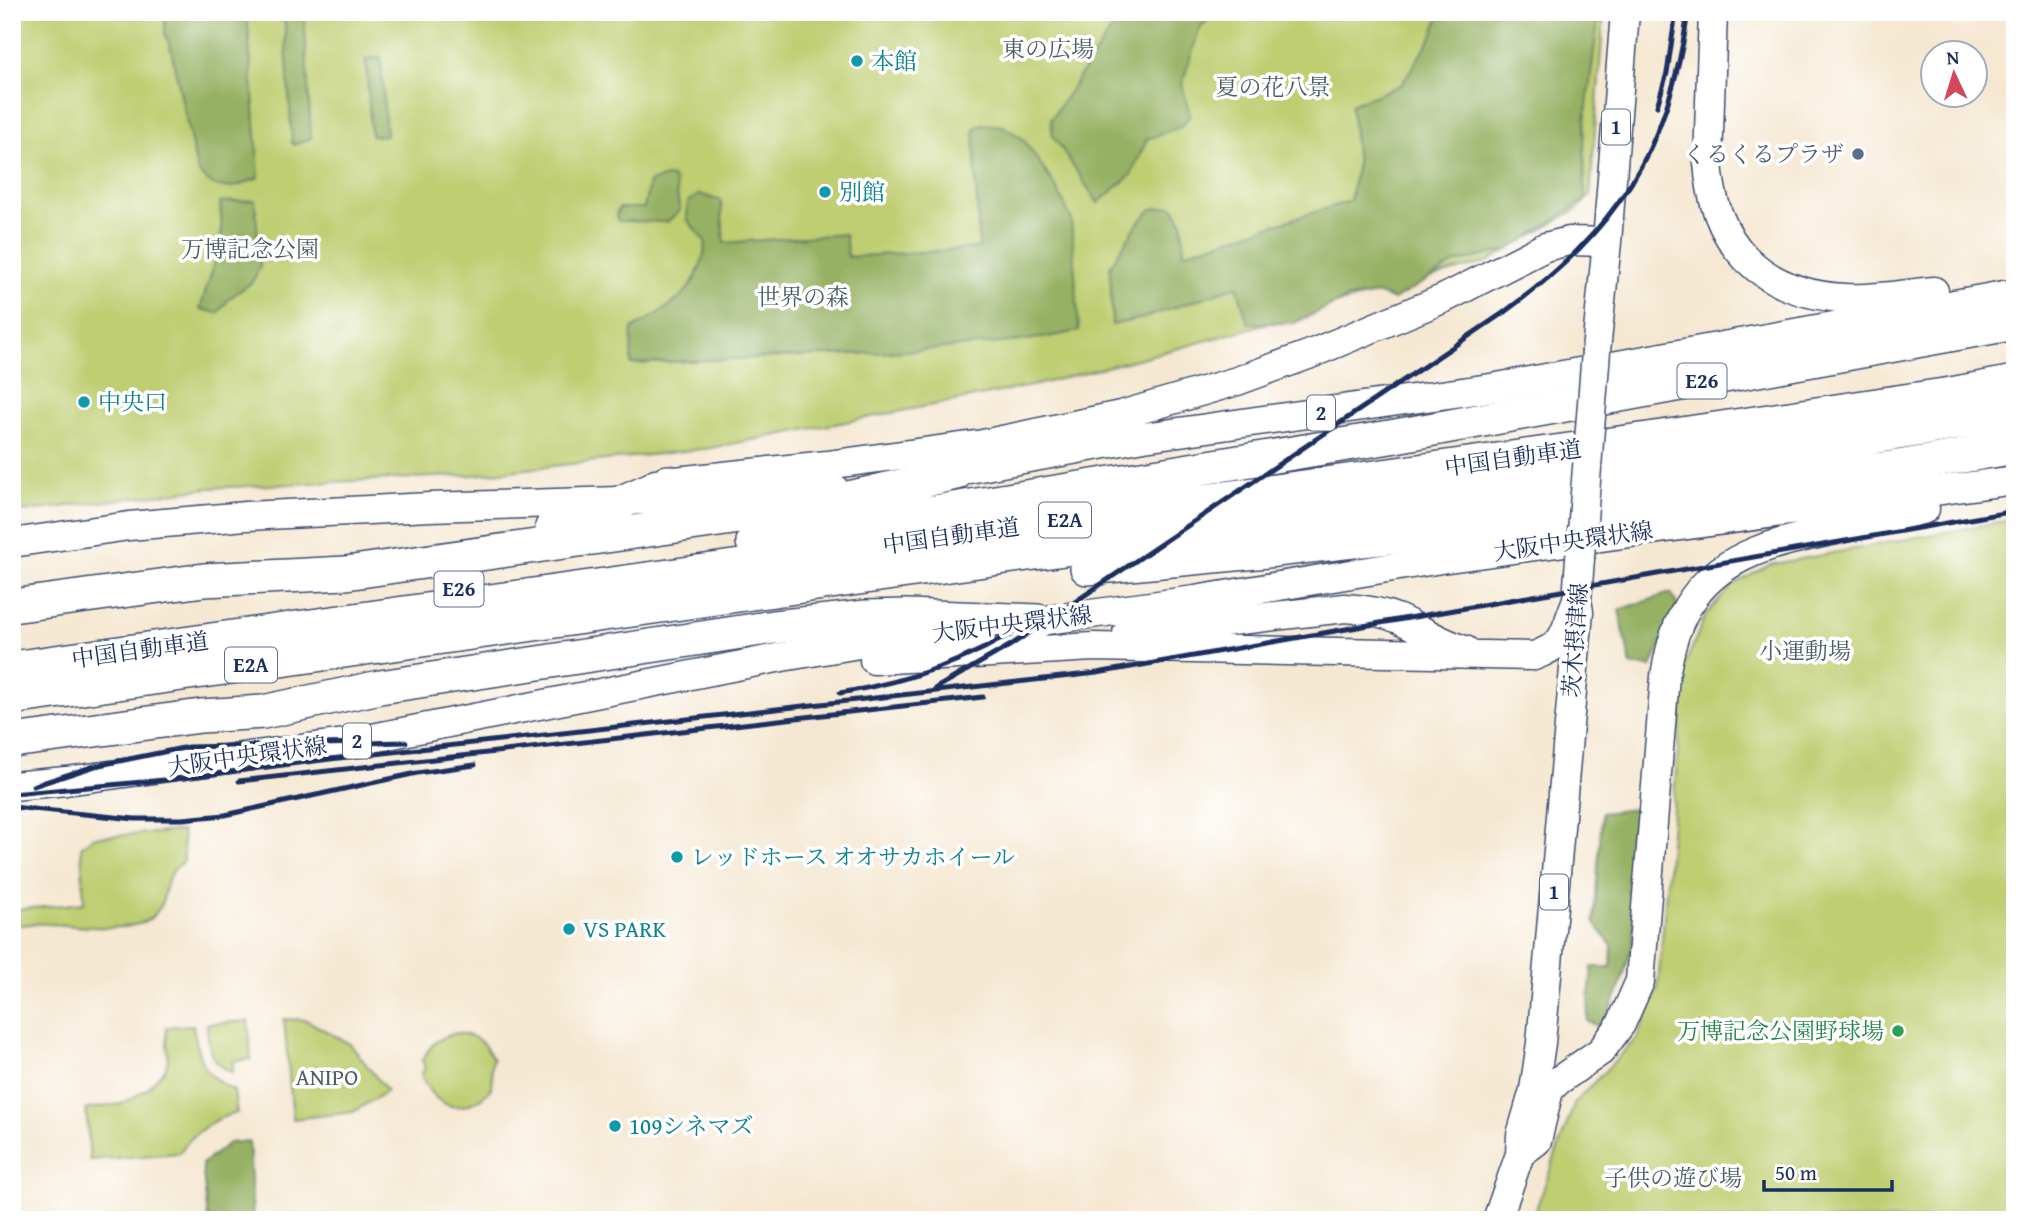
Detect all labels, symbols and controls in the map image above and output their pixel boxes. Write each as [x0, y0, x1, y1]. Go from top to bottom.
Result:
park label: 東の広場 [1002, 32, 1094, 65]
north arrow [1918, 38, 1988, 108]
text: N [1946, 43, 1960, 71]
place label: 本館 [871, 44, 917, 77]
marker: 本館 [849, 53, 865, 69]
park label: 夏の花八景 [1216, 70, 1331, 103]
road number: 1 [1602, 110, 1630, 144]
place label: くるくるプラザ [1683, 137, 1844, 170]
marker: くるくるプラザ [1850, 146, 1866, 162]
place label: 別館 [839, 175, 885, 208]
marker: 別館 [817, 184, 833, 200]
park label: 万博記念公園 [181, 232, 319, 265]
park label: 世界の森 [757, 280, 849, 313]
road number: E26 [1678, 364, 1726, 398]
place label: 中央口 [98, 385, 167, 418]
marker: 中央口 [76, 394, 92, 410]
road number: 2 [1307, 396, 1335, 430]
street label: 中国自動車道 [1442, 432, 1584, 483]
road number: E2A [1039, 503, 1091, 538]
street label: 中国自動車道 [880, 510, 1022, 561]
street label: 大阪中央環状線 [1491, 513, 1655, 568]
road number: E26 [434, 572, 484, 606]
street label: 茨木摂津線 [1554, 581, 1595, 698]
street label: 大阪中央環状線 [930, 597, 1094, 650]
street label: 中国自動車道 [69, 624, 211, 675]
park label: 小運動場 [1759, 634, 1851, 667]
road number: E2A [225, 648, 277, 682]
road number: 2 [343, 724, 371, 758]
street label: 大阪中央環状線 [165, 728, 329, 783]
place label: レッドホース オオサカホイール [691, 840, 1015, 873]
marker: レッドホース オオサカホイール [669, 849, 685, 865]
road number: 1 [1540, 874, 1568, 910]
place label: VS PARK [583, 912, 667, 945]
marker: VS PARK [561, 921, 577, 937]
place label: 万博記念公園野球場 [1677, 1014, 1884, 1047]
marker: 万博記念公園野球場 [1890, 1023, 1906, 1039]
park label: ANIPO [296, 1060, 358, 1093]
place label: 109シネマズ [629, 1109, 754, 1142]
marker: 109シネマズ [607, 1118, 623, 1134]
scale bar [1764, 1148, 1892, 1192]
text: 50 m [1775, 1157, 1817, 1188]
park label: 子供の遊び場 [1604, 1161, 1742, 1194]

